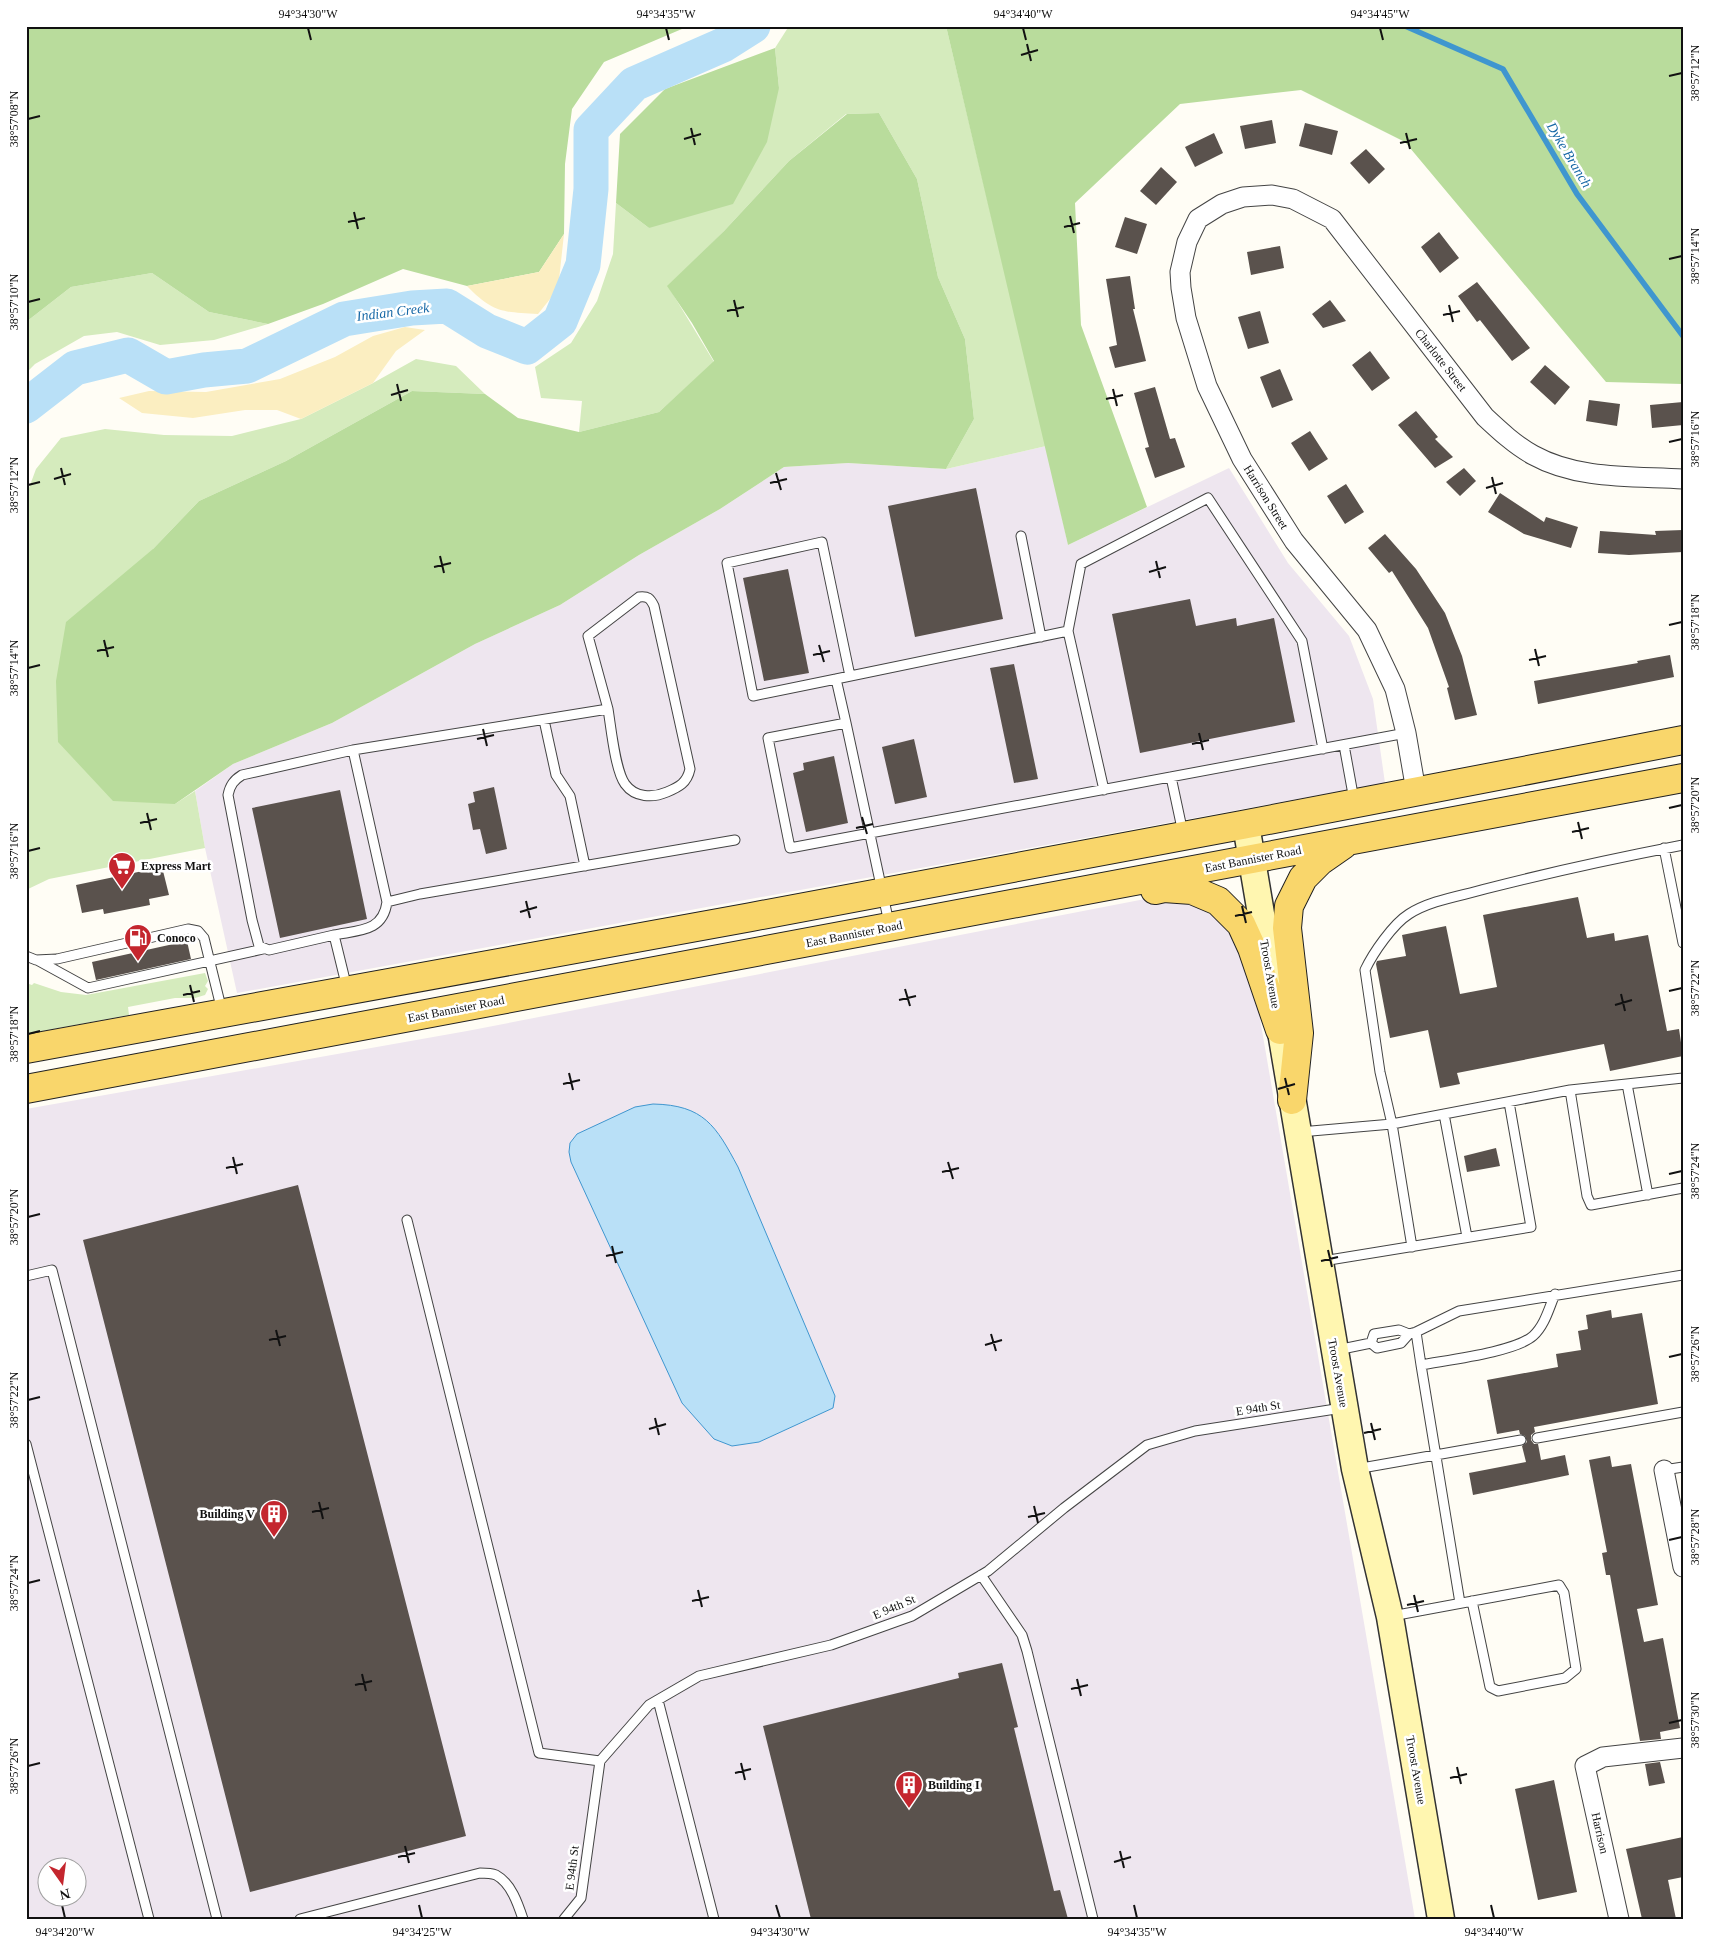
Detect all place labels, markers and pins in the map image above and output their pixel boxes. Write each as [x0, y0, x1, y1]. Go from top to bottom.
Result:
supermarket icon: Express Mart [107, 851, 137, 890]
place label: Express Mart [141, 859, 211, 873]
fuel station icon: Conoco [123, 923, 153, 962]
place label: Conoco [157, 931, 196, 945]
building icon: Building V [259, 1499, 289, 1538]
place label: Building V [200, 1507, 255, 1521]
building icon: Building I [894, 1770, 924, 1809]
place label: Building I [928, 1778, 980, 1792]

